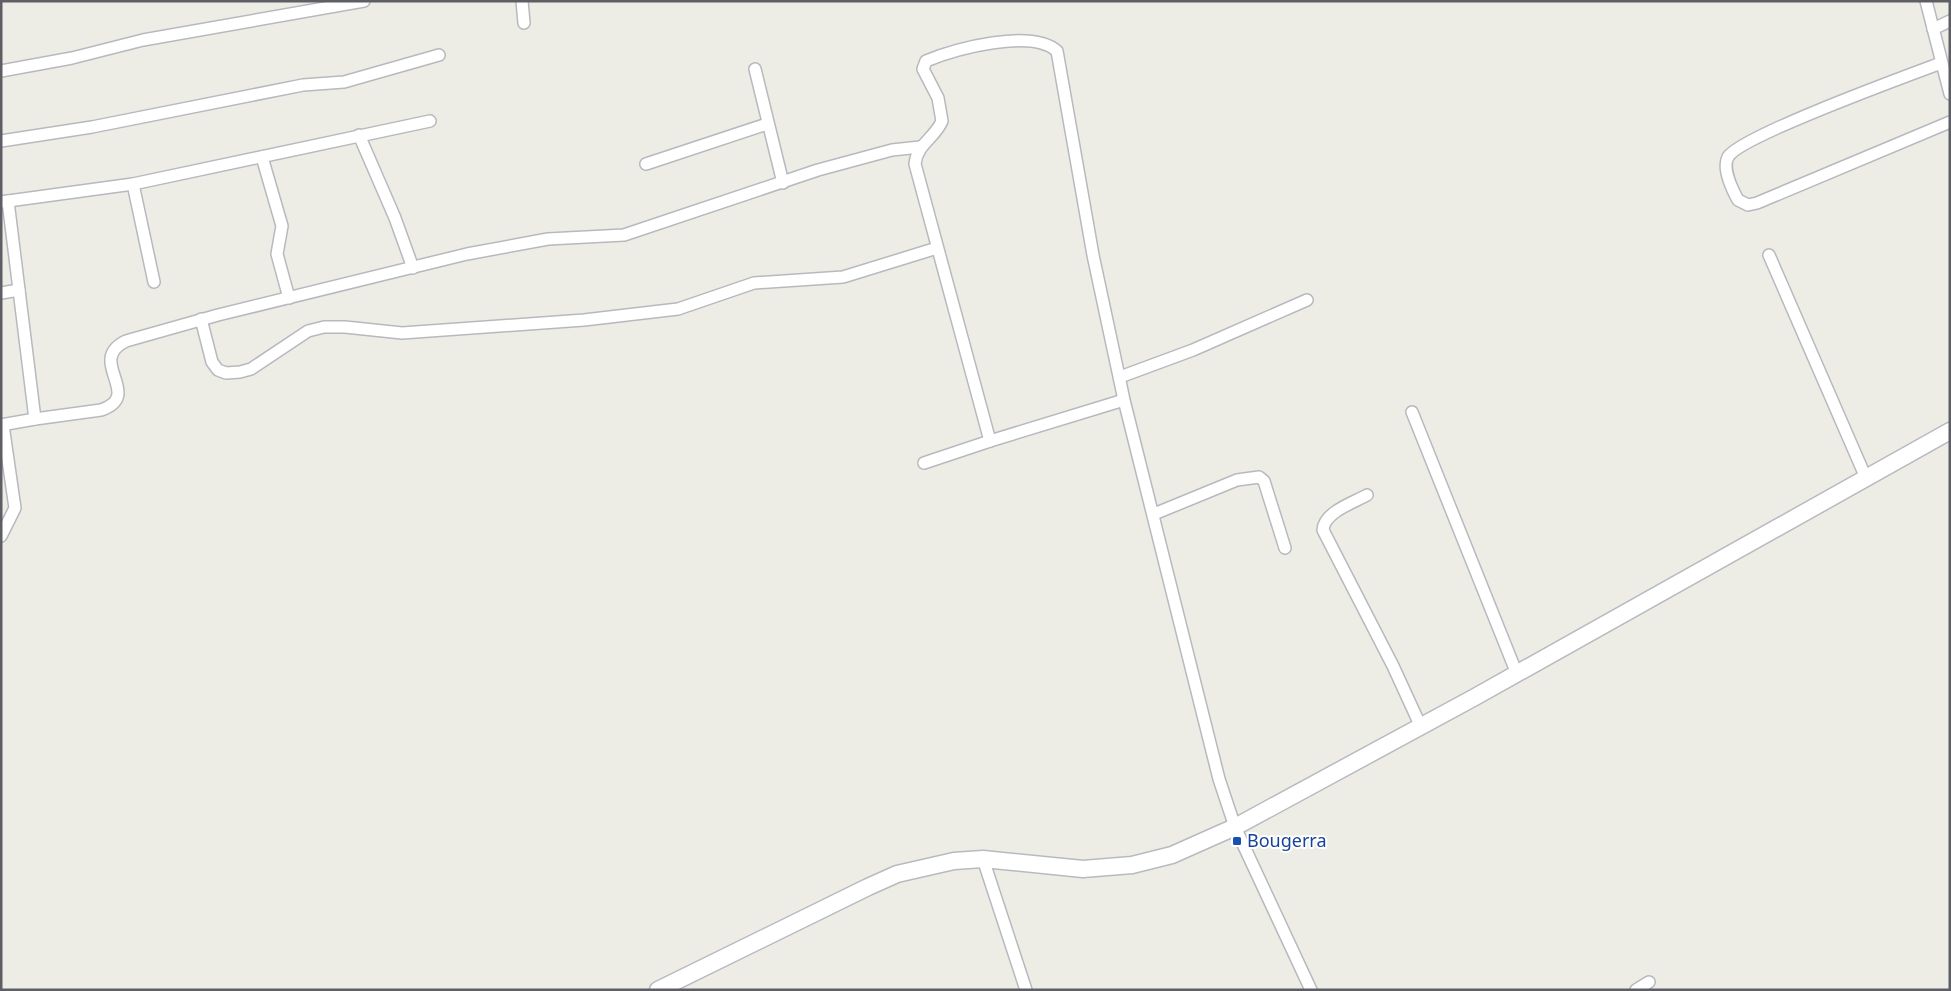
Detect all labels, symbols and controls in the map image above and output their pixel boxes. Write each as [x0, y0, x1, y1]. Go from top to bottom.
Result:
place label: Bougerra [1247, 828, 1327, 852]
marker: Bougerra [1231, 835, 1243, 847]

